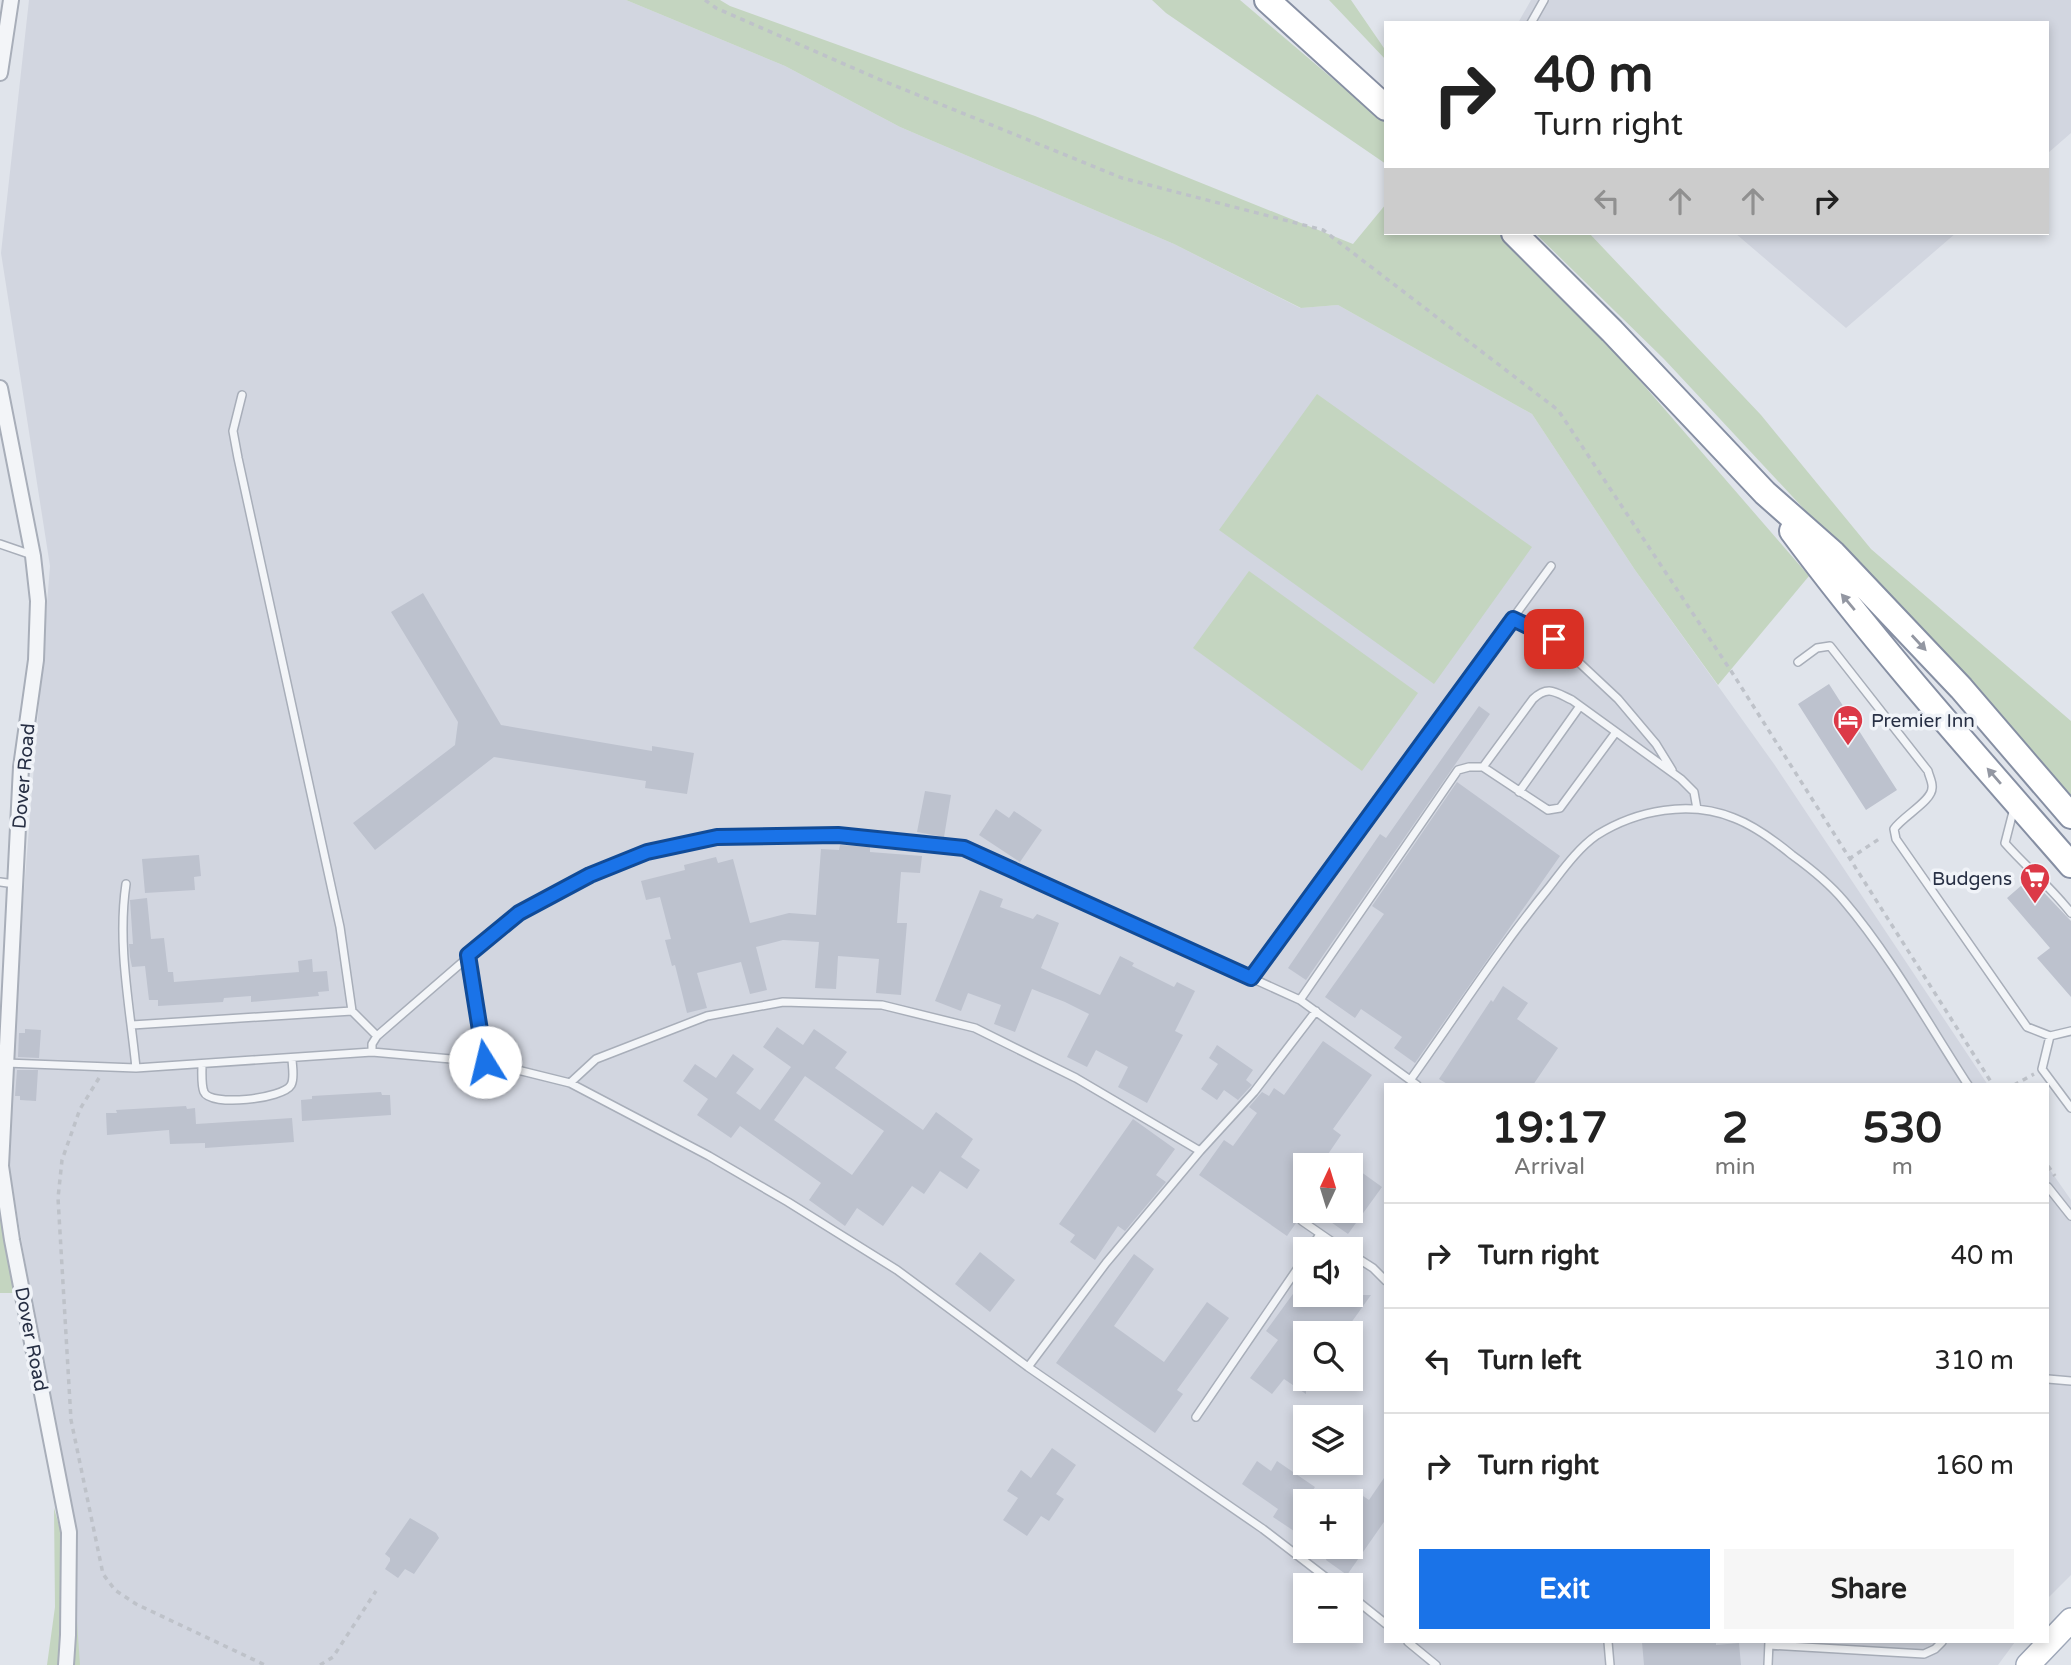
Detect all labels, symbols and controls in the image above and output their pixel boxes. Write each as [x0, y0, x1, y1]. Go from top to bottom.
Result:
text: 40 m [1534, 46, 1653, 105]
icon: right [1419, 49, 1510, 140]
text: Turn right [1534, 106, 1683, 144]
icon: left [1588, 182, 1626, 220]
icon: ahead [1661, 182, 1699, 220]
icon: ahead [1734, 182, 1772, 220]
icon: right [1807, 182, 1845, 220]
one-way arrow [1841, 594, 1856, 611]
pin [1524, 609, 1584, 669]
icon: arrive [1535, 620, 1573, 658]
one-way arrow [1910, 635, 1927, 652]
hotel icon: Premier Inn [1831, 703, 1865, 747]
place label: Premier Inn [1871, 710, 1975, 732]
street label: Dover Road [8, 722, 40, 830]
one-way arrow [1987, 768, 2002, 785]
supermarket icon: Budgens [2018, 861, 2052, 905]
place label: Budgens [1932, 868, 2012, 890]
position arrow [448, 1025, 522, 1099]
text: 19:17 [1491, 1103, 1608, 1154]
text: 2 [1722, 1103, 1748, 1154]
text: 530 [1863, 1103, 1942, 1154]
north arrow [1293, 1153, 1363, 1223]
map controls [1293, 1153, 1363, 1643]
text: Arrival [1514, 1153, 1585, 1181]
text: min [1715, 1153, 1756, 1181]
text: m [1892, 1153, 1913, 1181]
button: sound [1293, 1237, 1363, 1307]
icon: right [1419, 1237, 1457, 1275]
text: Turn right [1478, 1240, 1599, 1271]
text: 40 m [1951, 1240, 2014, 1271]
street label: Dover Road [10, 1285, 52, 1393]
button: search [1293, 1321, 1363, 1391]
icon: left [1419, 1342, 1457, 1380]
text: Turn left [1478, 1345, 1581, 1376]
text: 310 m [1934, 1345, 2014, 1376]
button: layers [1293, 1405, 1363, 1475]
icon: right [1419, 1447, 1457, 1485]
text: Turn right [1478, 1450, 1599, 1481]
text: 160 m [1934, 1450, 2014, 1481]
button: + [1293, 1489, 1363, 1559]
button: Exit [1419, 1549, 1710, 1629]
button: Share [1724, 1549, 2014, 1629]
button: − [1293, 1573, 1363, 1643]

